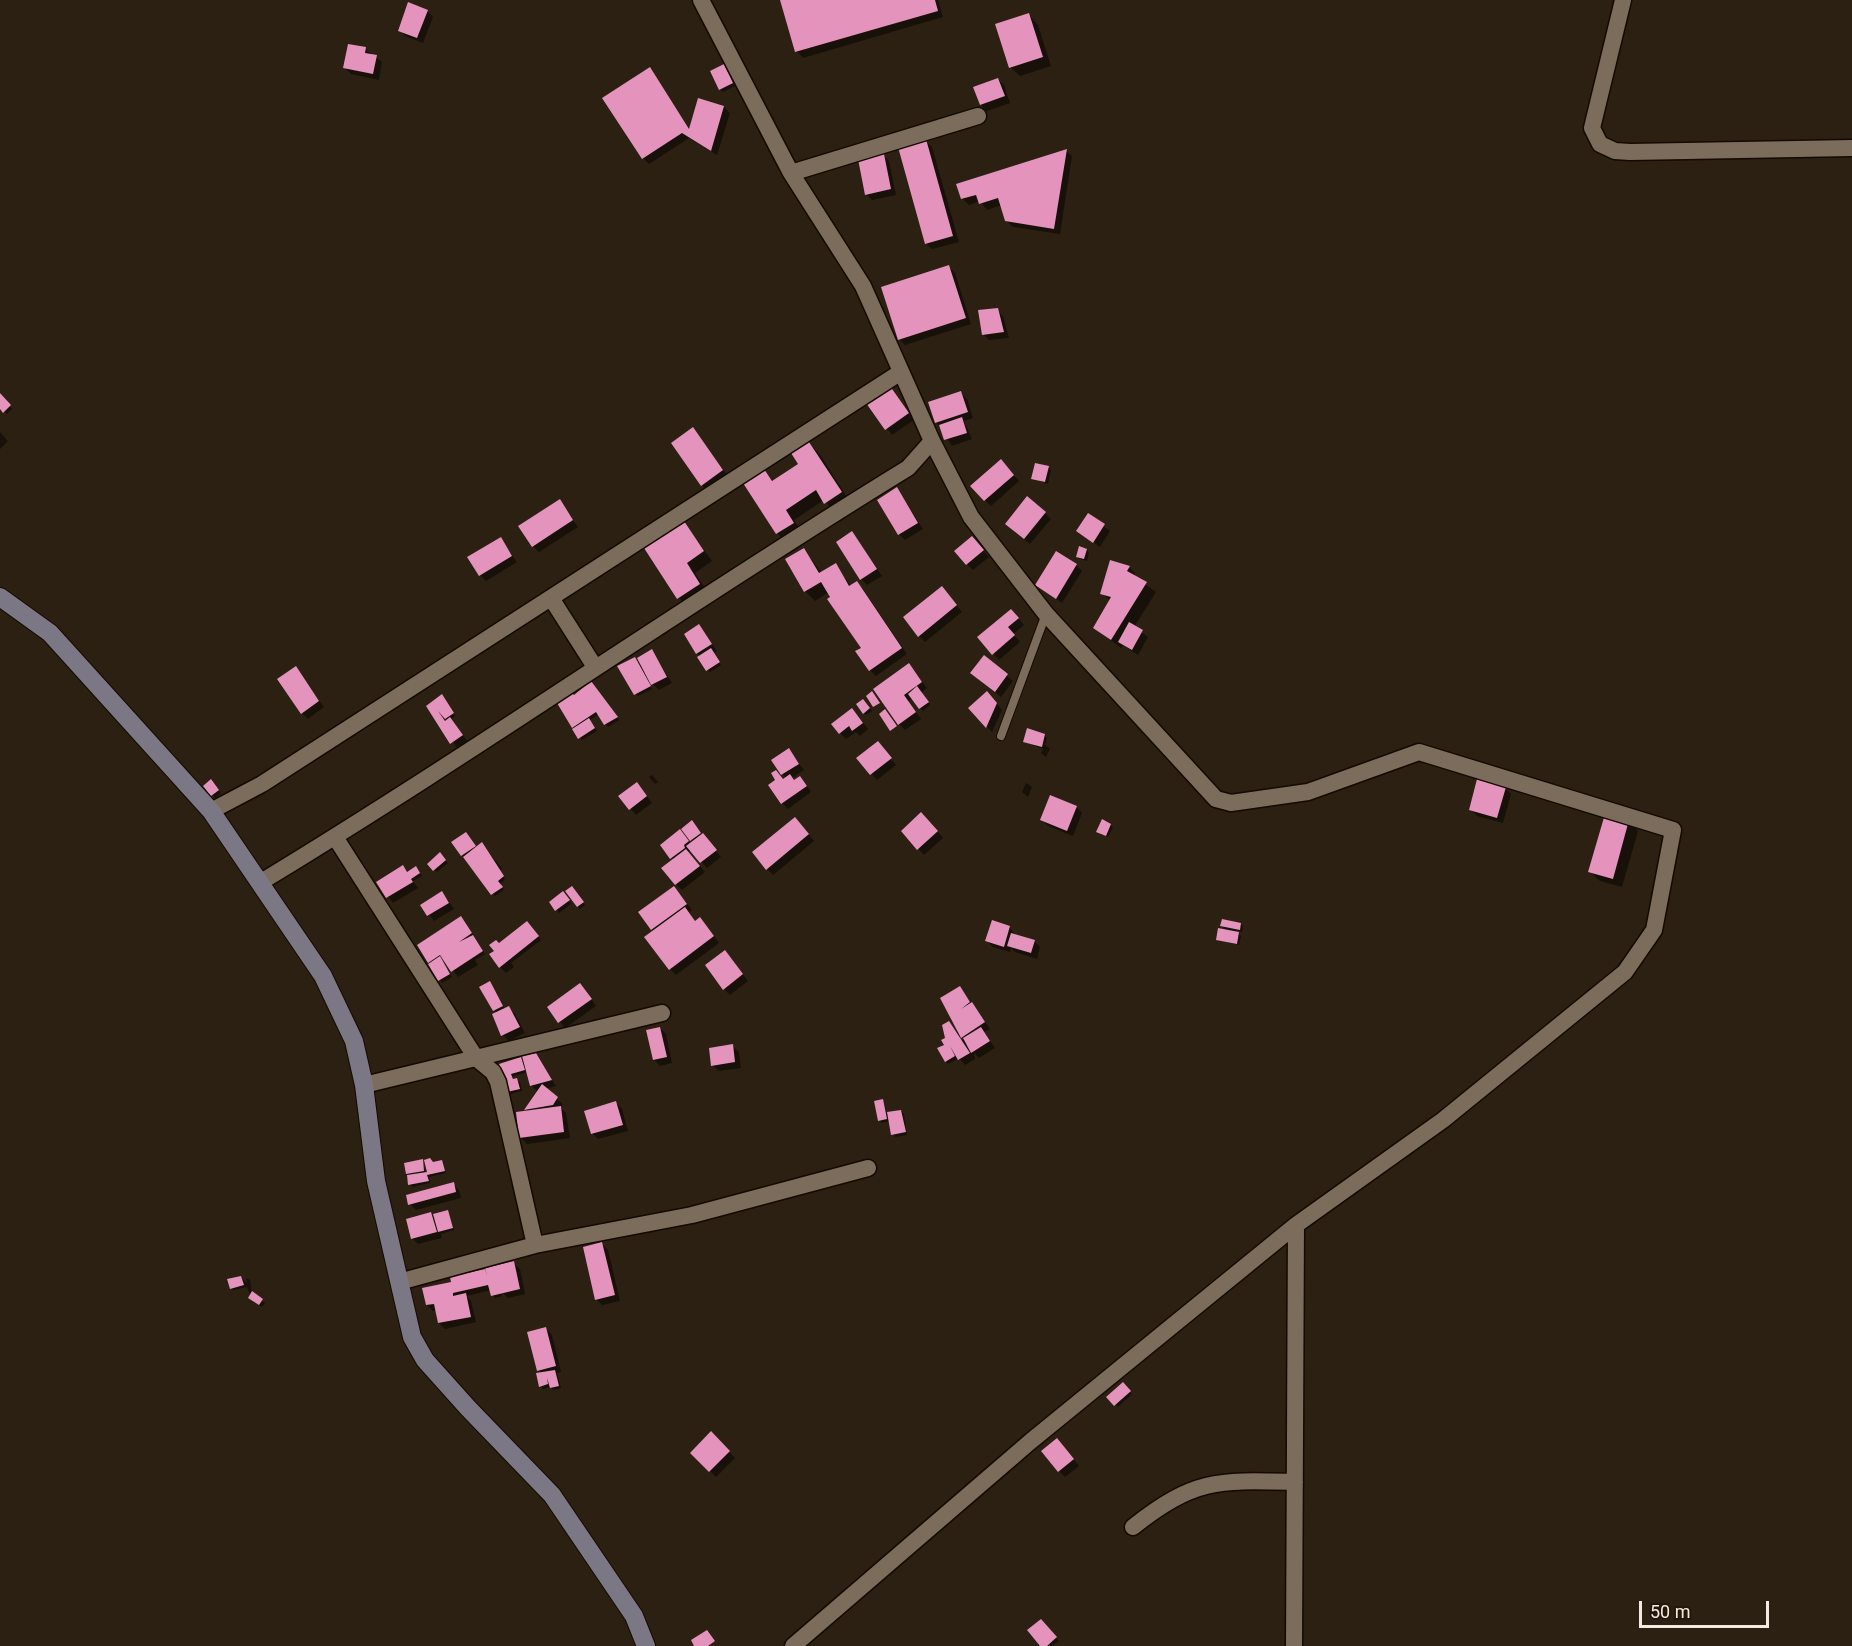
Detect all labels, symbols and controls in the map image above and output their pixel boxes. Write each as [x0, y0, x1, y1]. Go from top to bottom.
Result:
scale bar [1642, 1589, 1772, 1627]
text: 50 m [1650, 1601, 1690, 1622]

